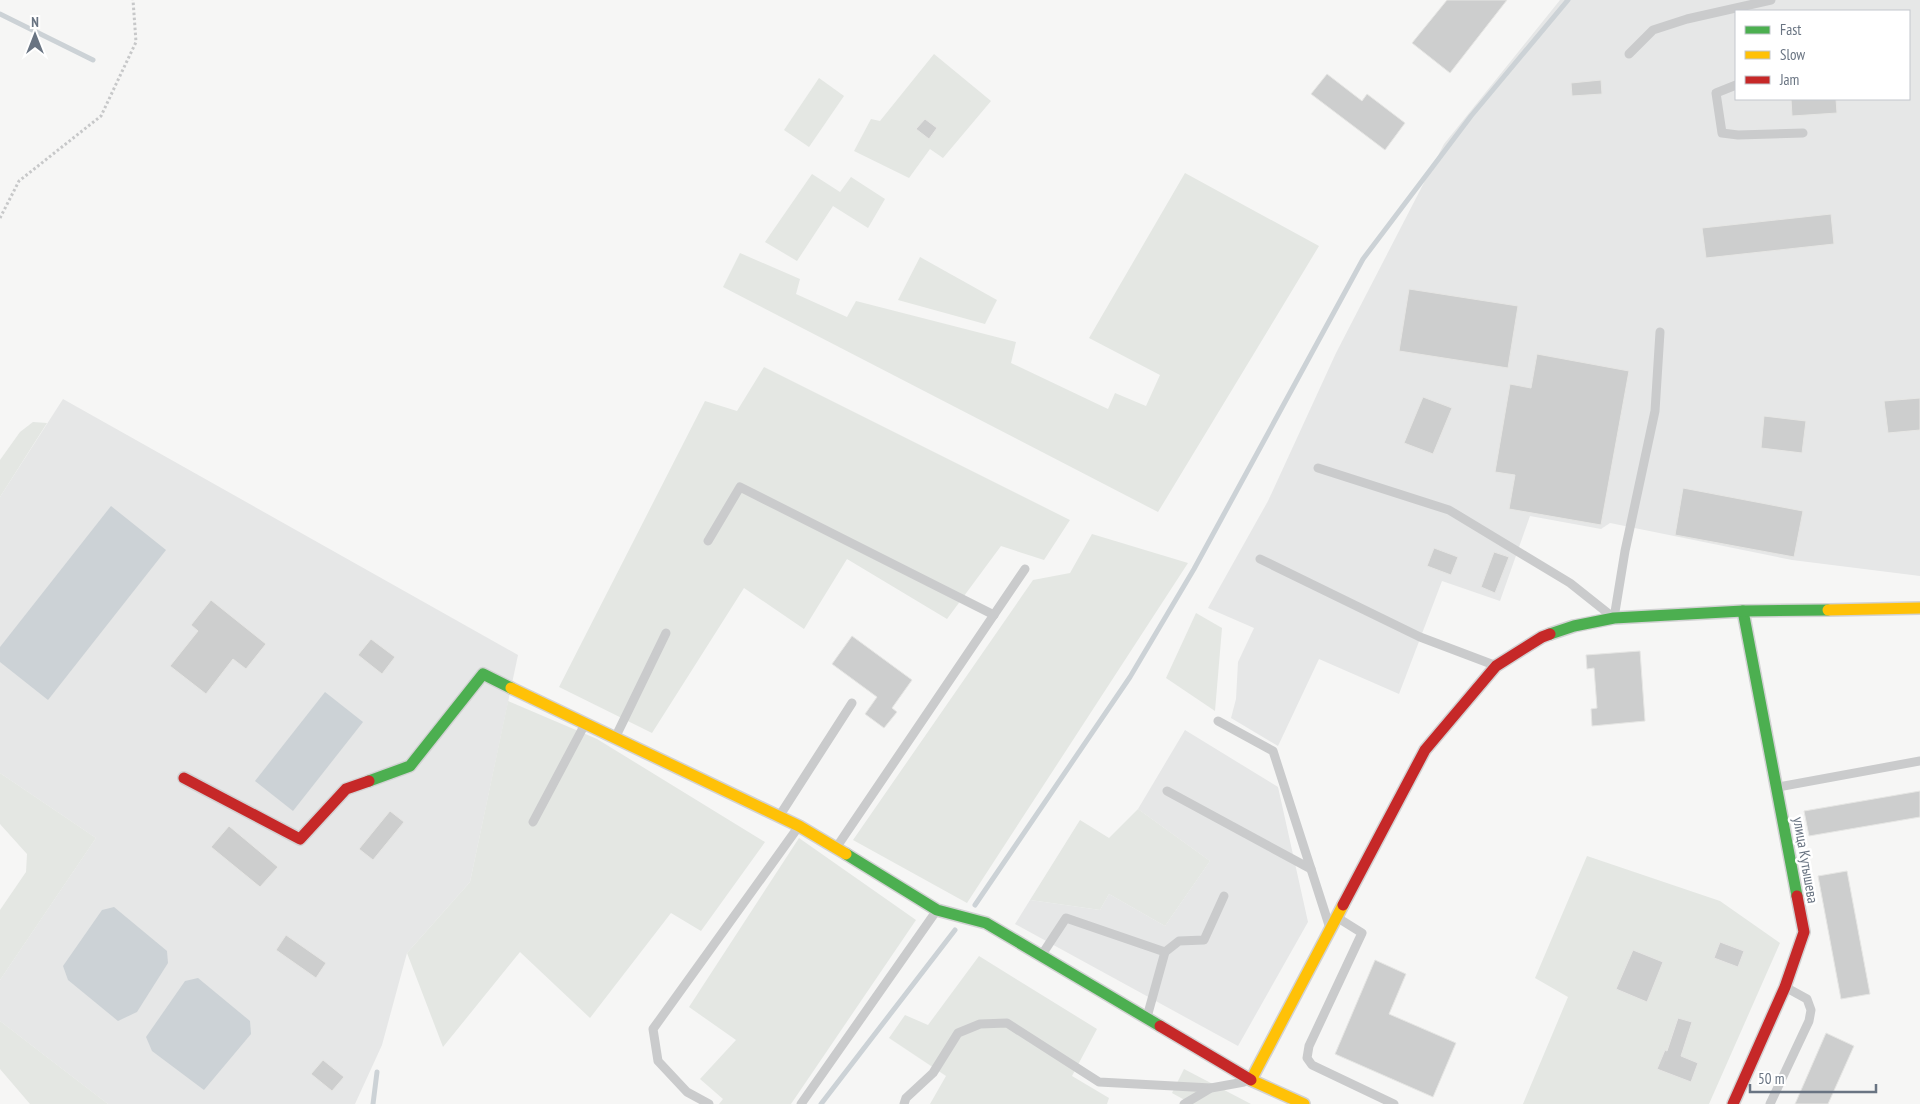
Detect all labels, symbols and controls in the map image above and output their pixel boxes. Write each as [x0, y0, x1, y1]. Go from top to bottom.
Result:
north arrow [10, 10, 60, 60]
legend [1735, 10, 1910, 100]
text: N [31, 13, 39, 31]
text: Fast [1780, 20, 1801, 39]
text: Slow [1780, 45, 1805, 64]
text: Jam [1779, 70, 1799, 89]
street label: улица Кутышева [1789, 816, 1823, 904]
scale bar [1750, 1062, 1876, 1094]
text: 50 m [1758, 1069, 1784, 1088]

